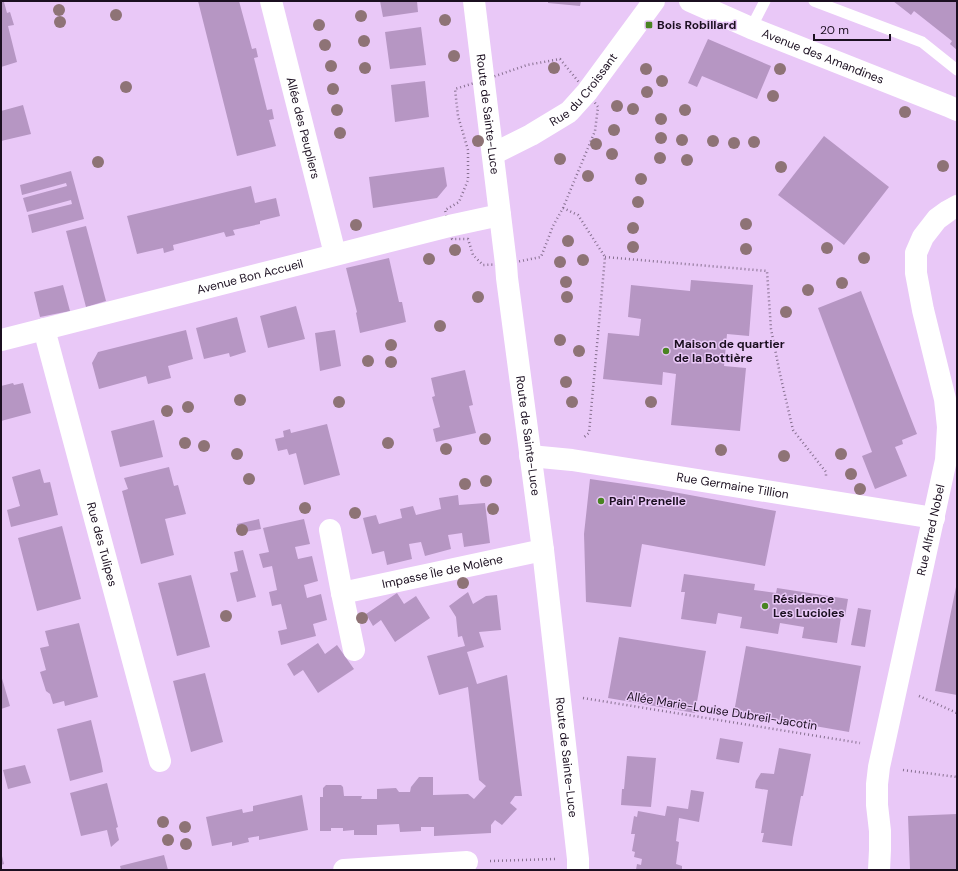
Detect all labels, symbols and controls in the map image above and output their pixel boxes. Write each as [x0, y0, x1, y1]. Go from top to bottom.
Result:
scale bar [814, 16, 890, 42]
place label: Bois Robillard [657, 17, 736, 33]
marker: Bois Robillard [644, 20, 654, 30]
text: 20 m [820, 22, 849, 38]
street label: Avenue des Amandines [760, 25, 886, 88]
street label: Rue du Croissant [547, 50, 621, 130]
street label: Route de Sainte-Luce [473, 53, 503, 175]
street label: Allée des Peupliers [283, 75, 324, 181]
street label: Avenue Bon Accueil [195, 255, 305, 298]
place label: Maison de quartier de la Bottière [674, 336, 785, 366]
marker: Maison de quartier de la Bottière [661, 346, 671, 356]
street label: Route de Sainte-Luce [512, 375, 544, 497]
street label: Rue Germaine Tillion [676, 469, 790, 503]
street label: Rue Alfred Nobel [913, 483, 948, 577]
place label: Pain' Prenelle [609, 493, 686, 509]
marker: Pain' Prenelle [596, 496, 606, 506]
street label: Rue des Tulipes [83, 500, 121, 588]
street label: Impasse Île de Molène [381, 551, 505, 592]
place label: Résidence Les Lucioles [773, 591, 845, 621]
marker: Résidence Les Lucioles [760, 601, 770, 611]
street label: Allée Marie-Louise Dubreil-Jacotin [626, 688, 819, 734]
street label: Route de Sainte-Luce [552, 696, 581, 819]

